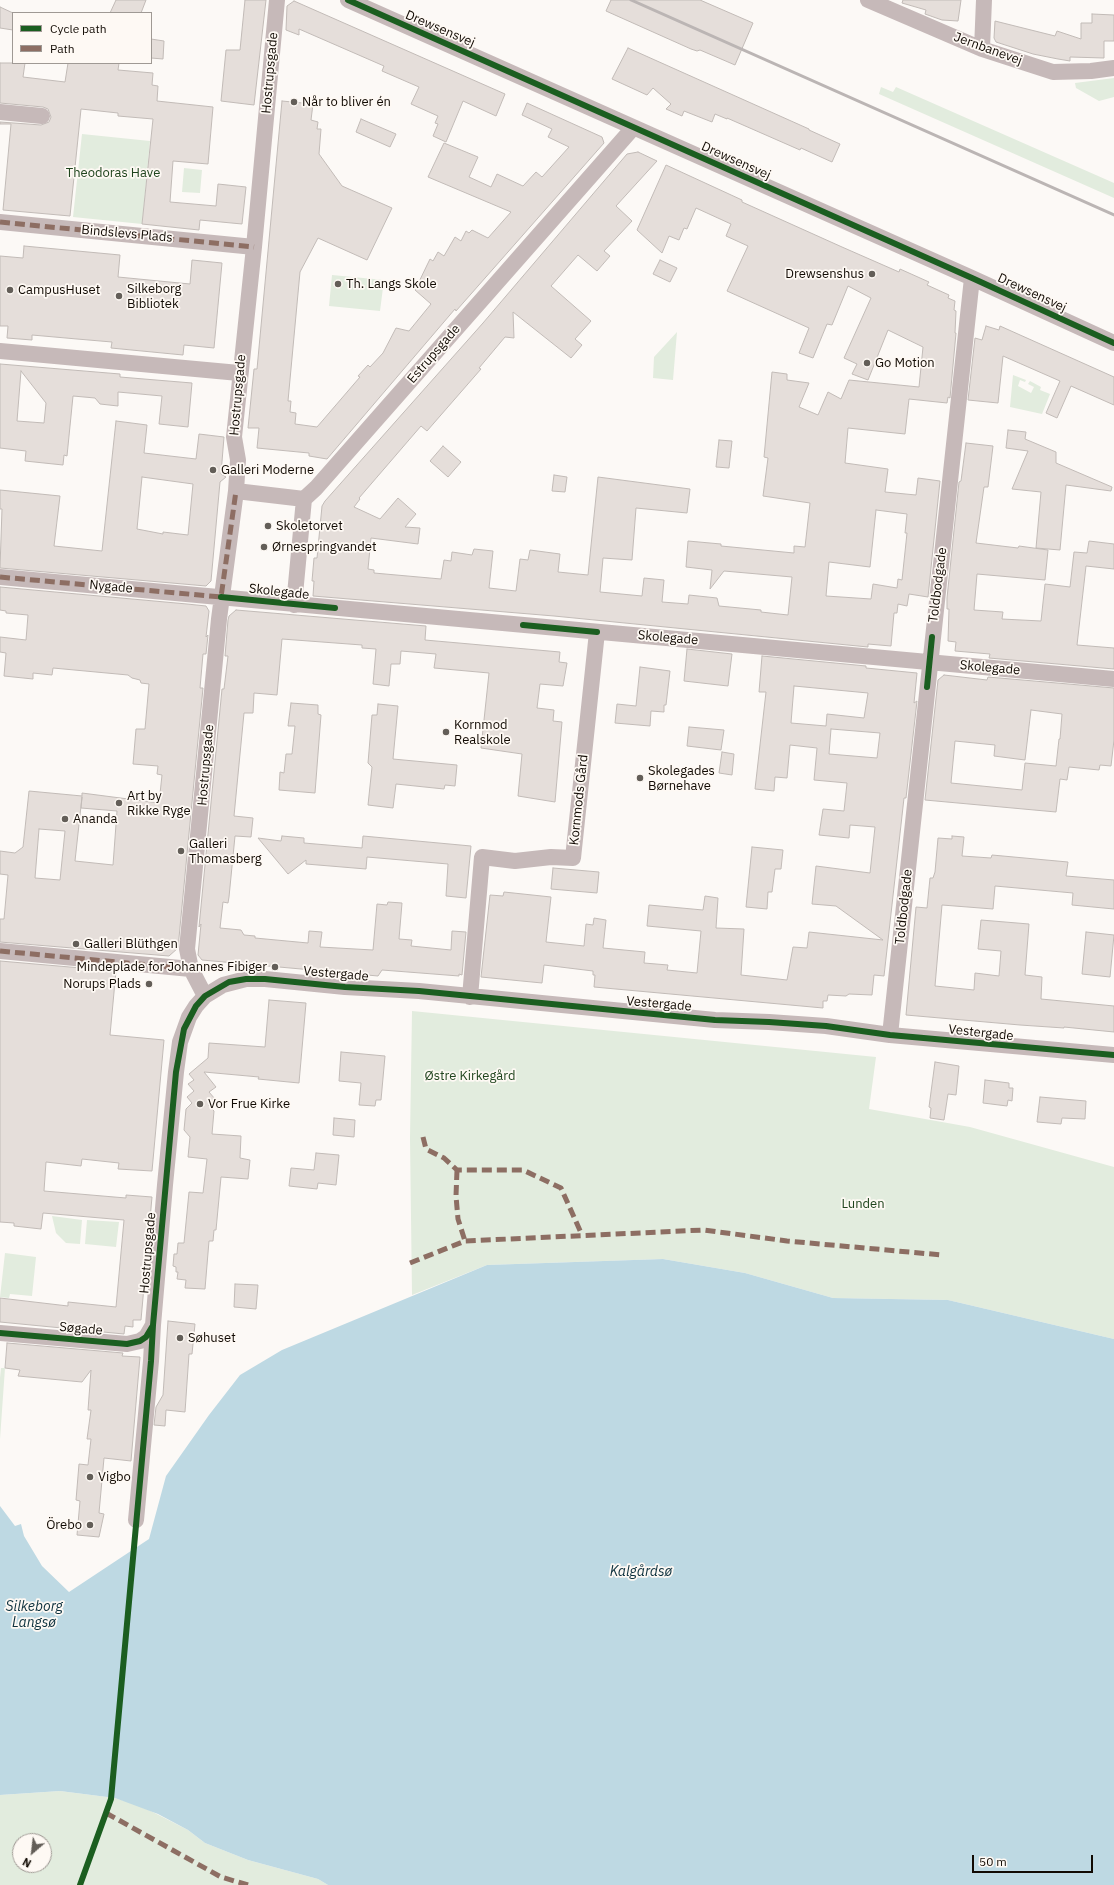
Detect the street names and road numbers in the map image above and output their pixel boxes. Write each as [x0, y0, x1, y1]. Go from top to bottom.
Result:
street label: Drewsensvej [403, 7, 477, 51]
street label: Jernbanevej [952, 29, 1024, 69]
street label: Hostrupsgade [259, 32, 281, 114]
street label: Drewsensvej [699, 139, 773, 183]
street label: Bindslevs Plads [81, 222, 173, 246]
street label: Drewsensvej [995, 270, 1069, 316]
street label: Estrupsgade [404, 321, 464, 387]
street label: Hostrupsgade [227, 354, 249, 436]
street label: Toldbodgade [926, 546, 950, 624]
street label: Nygade [89, 577, 133, 597]
street label: Skolegade [248, 581, 310, 603]
street label: Skolegade [637, 628, 699, 648]
street label: Skolegade [959, 658, 1021, 678]
street label: Hostrupsgade [195, 724, 217, 806]
street label: Kornmods Gård [566, 754, 592, 846]
street label: Toldbodgade [892, 869, 916, 945]
street label: Vestergade [303, 963, 369, 985]
street label: Vestergade [626, 993, 692, 1015]
street label: Vestergade [948, 1022, 1014, 1044]
street label: Hostrupsgade [137, 1212, 159, 1294]
street label: Søgade [59, 1319, 103, 1339]

